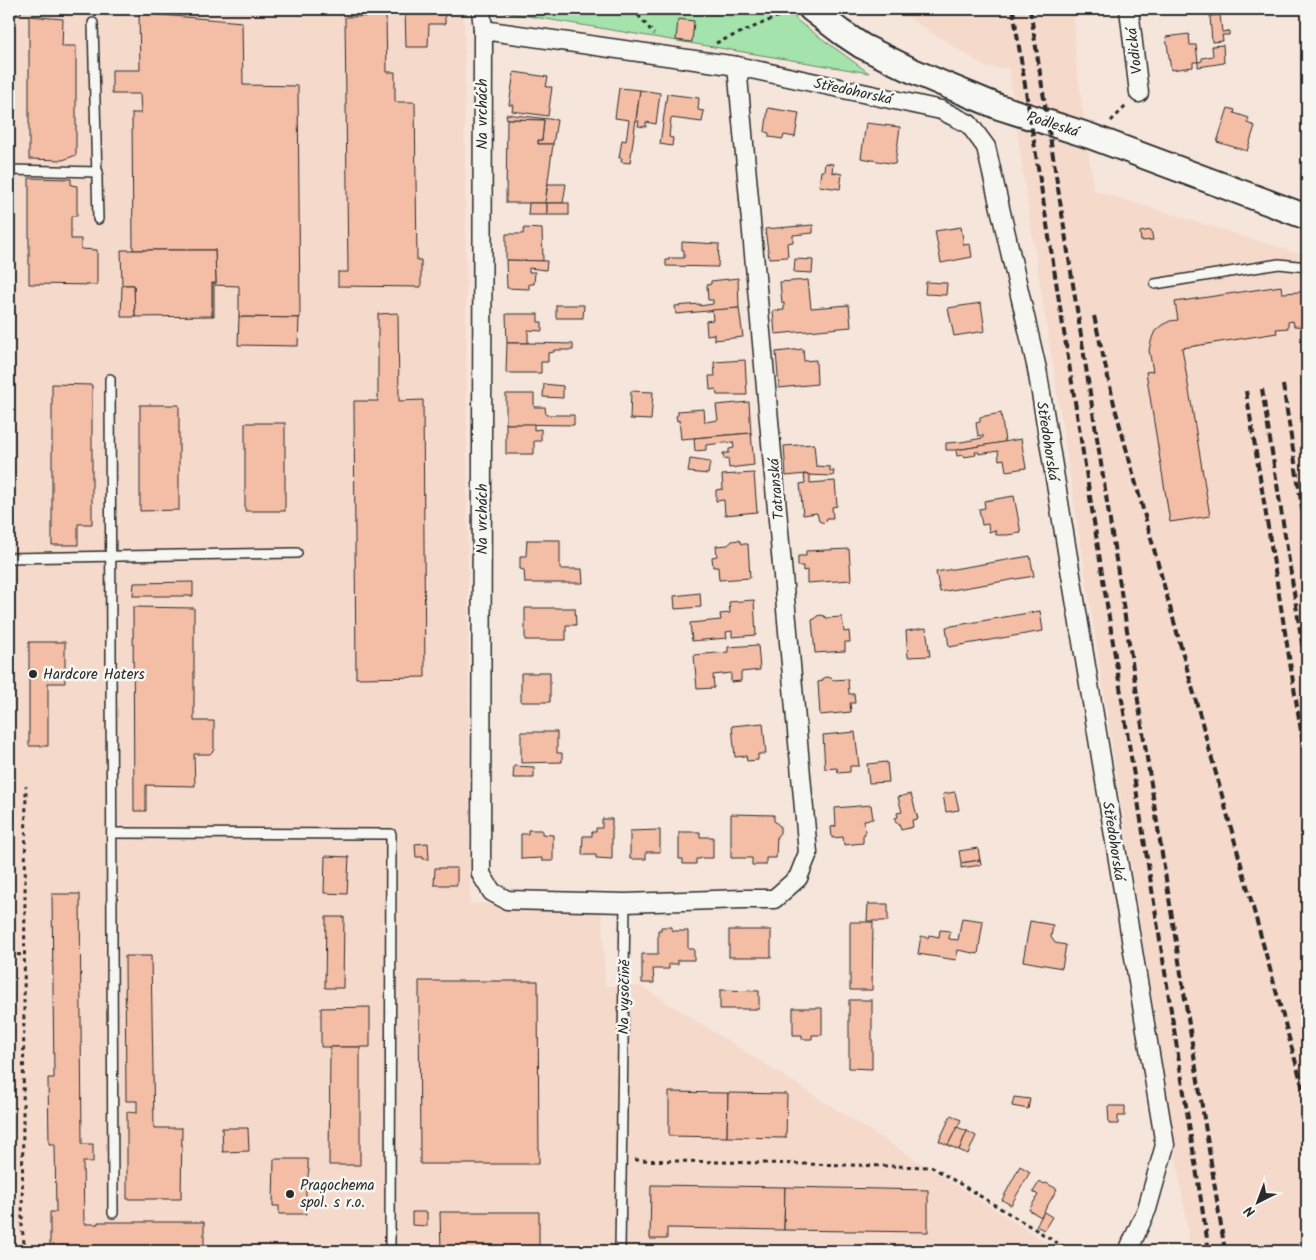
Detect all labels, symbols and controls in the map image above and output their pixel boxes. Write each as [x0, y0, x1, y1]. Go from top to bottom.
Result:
street label: Vodická [1120, 24, 1150, 75]
street label: Středohorská [811, 72, 896, 112]
street label: Na vrchách [471, 78, 495, 150]
street label: Podleská [1024, 105, 1084, 145]
street label: Středohorská [1029, 400, 1065, 484]
street label: Tatranská [762, 455, 792, 521]
street label: Na vrchách [471, 483, 495, 555]
place label: Hardcore Haters [43, 663, 145, 687]
marker: Hardcore Haters [27, 668, 39, 680]
street label: Středohorská [1095, 800, 1131, 884]
street label: Na vysočině [612, 959, 638, 1035]
place label: Pragochema spol. s r.o. [300, 1174, 375, 1215]
north arrow [1234, 1178, 1284, 1228]
marker: Pragochema spol. s r.o. [284, 1188, 296, 1200]
text: N [1239, 1200, 1261, 1222]

